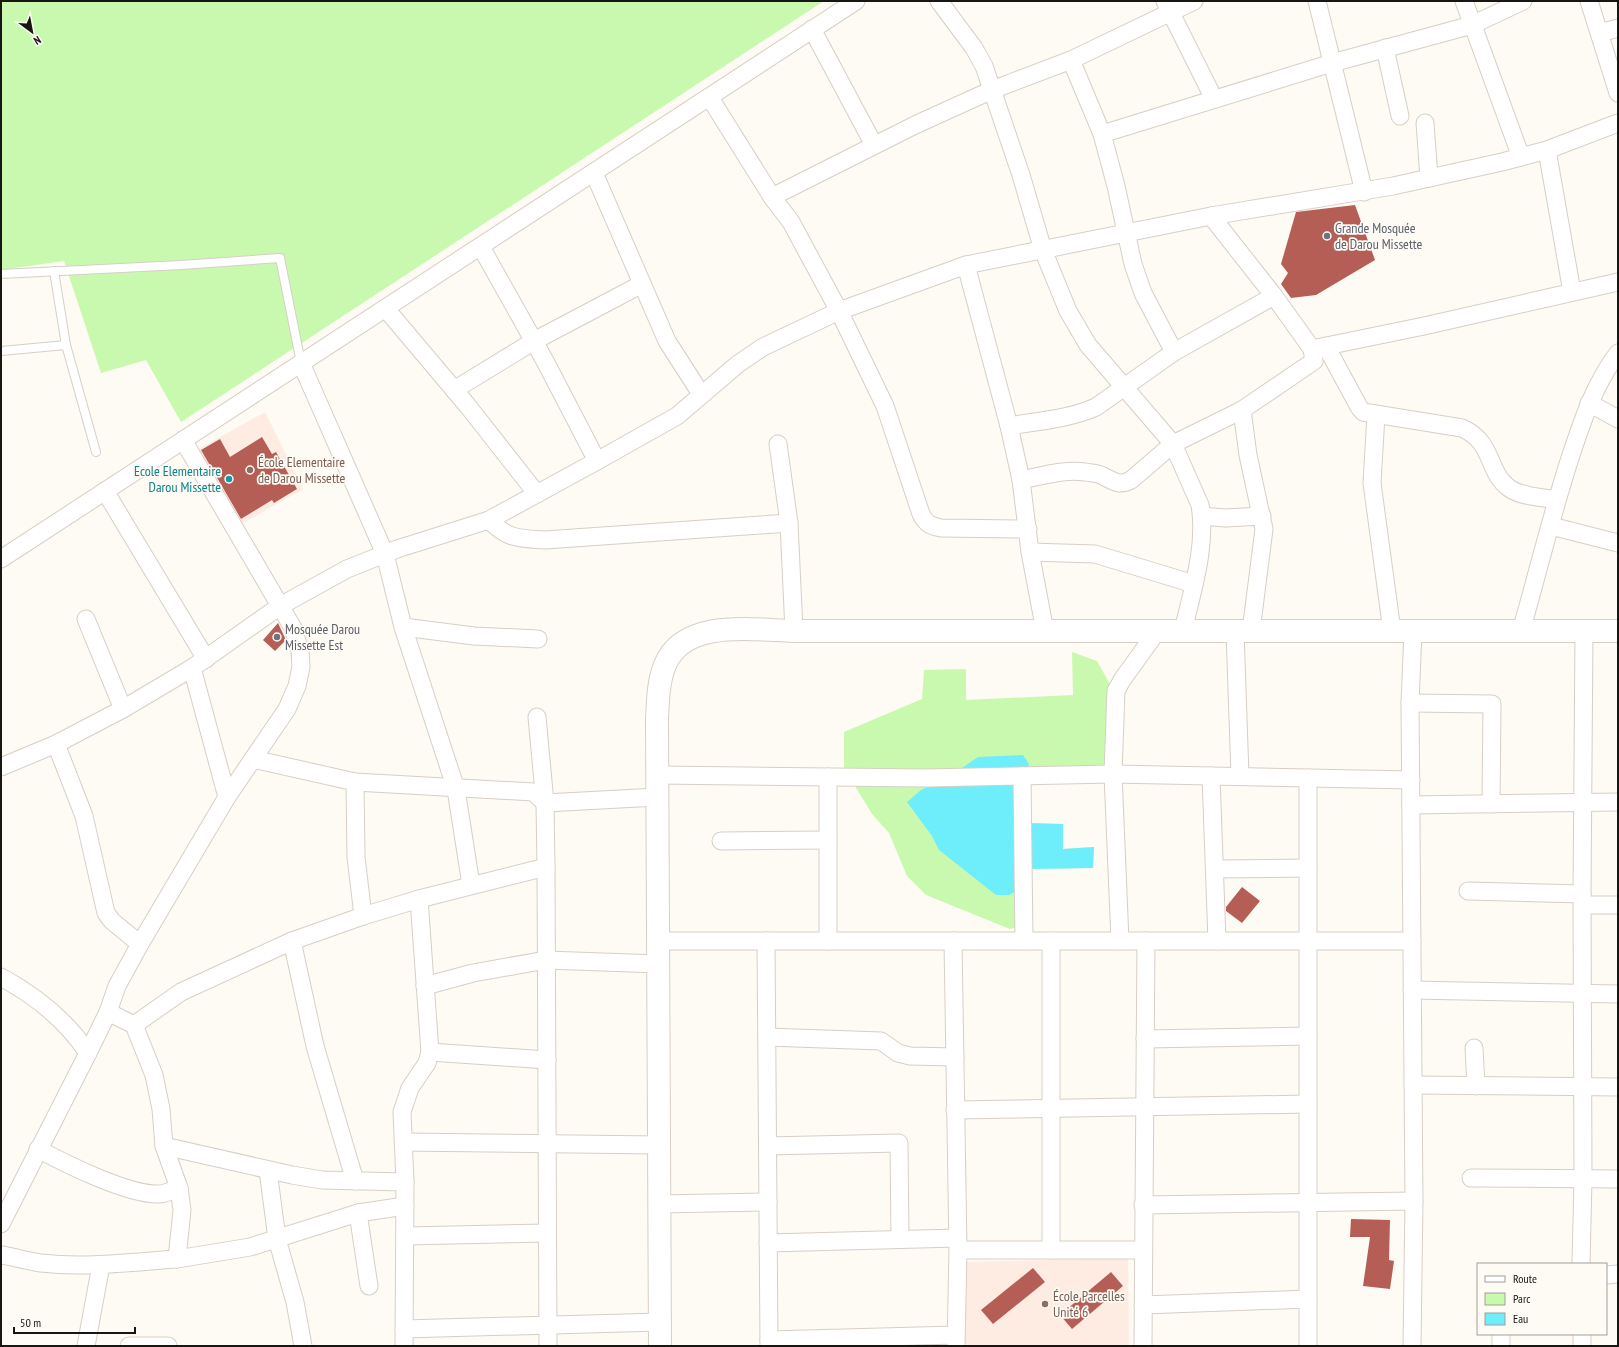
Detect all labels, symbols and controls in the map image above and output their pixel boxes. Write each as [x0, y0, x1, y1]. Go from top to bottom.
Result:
north arrow [12, 12, 52, 52]
text: N [31, 33, 44, 48]
place label: Grande Mosquée de Darou Missette [1335, 219, 1422, 253]
marker: Grande Mosquée de Darou Missette [1322, 231, 1332, 241]
place label: École Elementaire de Darou Missette [258, 453, 345, 487]
place label: Ecole Elementaire Darou Missette [134, 462, 221, 496]
marker: École Elementaire de Darou Missette [245, 465, 255, 475]
marker: Ecole Elementaire Darou Missette [224, 474, 234, 484]
place label: Mosquée Darou Missette Est [285, 620, 360, 654]
marker: Mosquée Darou Missette Est [272, 632, 282, 642]
legend [1477, 1263, 1607, 1335]
text: Route [1513, 1271, 1537, 1286]
place label: École Parcelles Unité 6 [1053, 1287, 1125, 1321]
text: Parc [1513, 1291, 1531, 1306]
marker: École Parcelles Unité 6 [1040, 1299, 1050, 1309]
scale bar [14, 1309, 135, 1335]
text: Eau [1513, 1311, 1528, 1326]
text: 50 m [20, 1315, 41, 1330]

